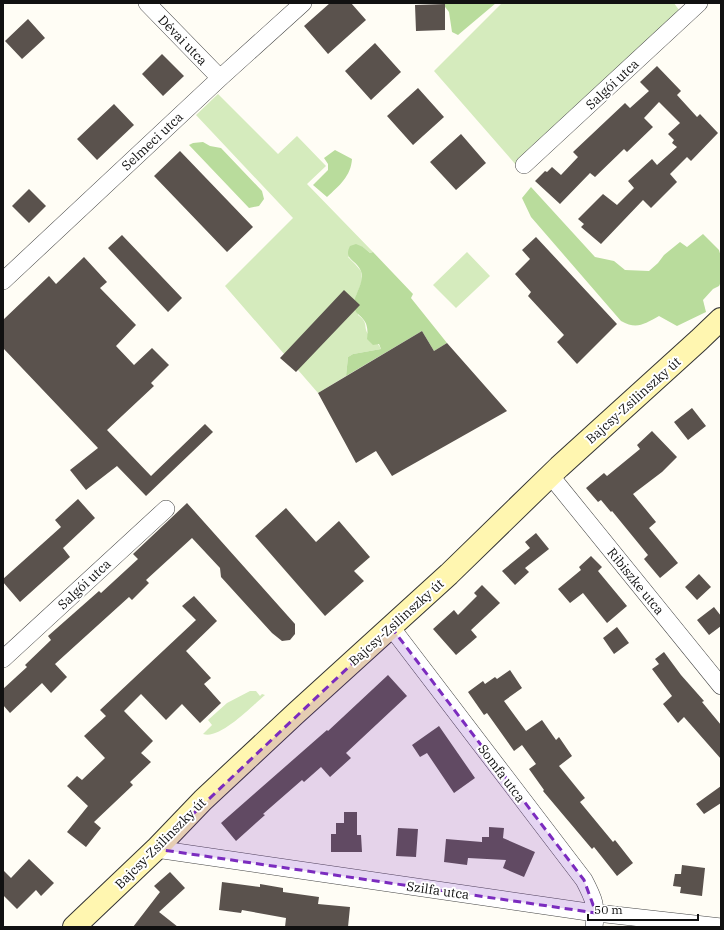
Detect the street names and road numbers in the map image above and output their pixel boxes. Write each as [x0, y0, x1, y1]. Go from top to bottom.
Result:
street label: Dévai utca [154, 12, 211, 69]
street label: Salgói utca [582, 55, 642, 113]
street label: Selmeci utca [118, 109, 187, 174]
street label: Bajcsy-Zsilinszky út [582, 353, 685, 447]
street label: Ribiszke utca [603, 544, 668, 618]
street label: Salgói utca [54, 555, 114, 613]
street label: Bajcsy-Zsilinszky út [345, 575, 448, 669]
street label: Somfa utca [474, 741, 529, 806]
street label: Bajcsy-Zsilinszky út [111, 794, 210, 892]
street label: Szilfa utca [406, 878, 470, 903]

